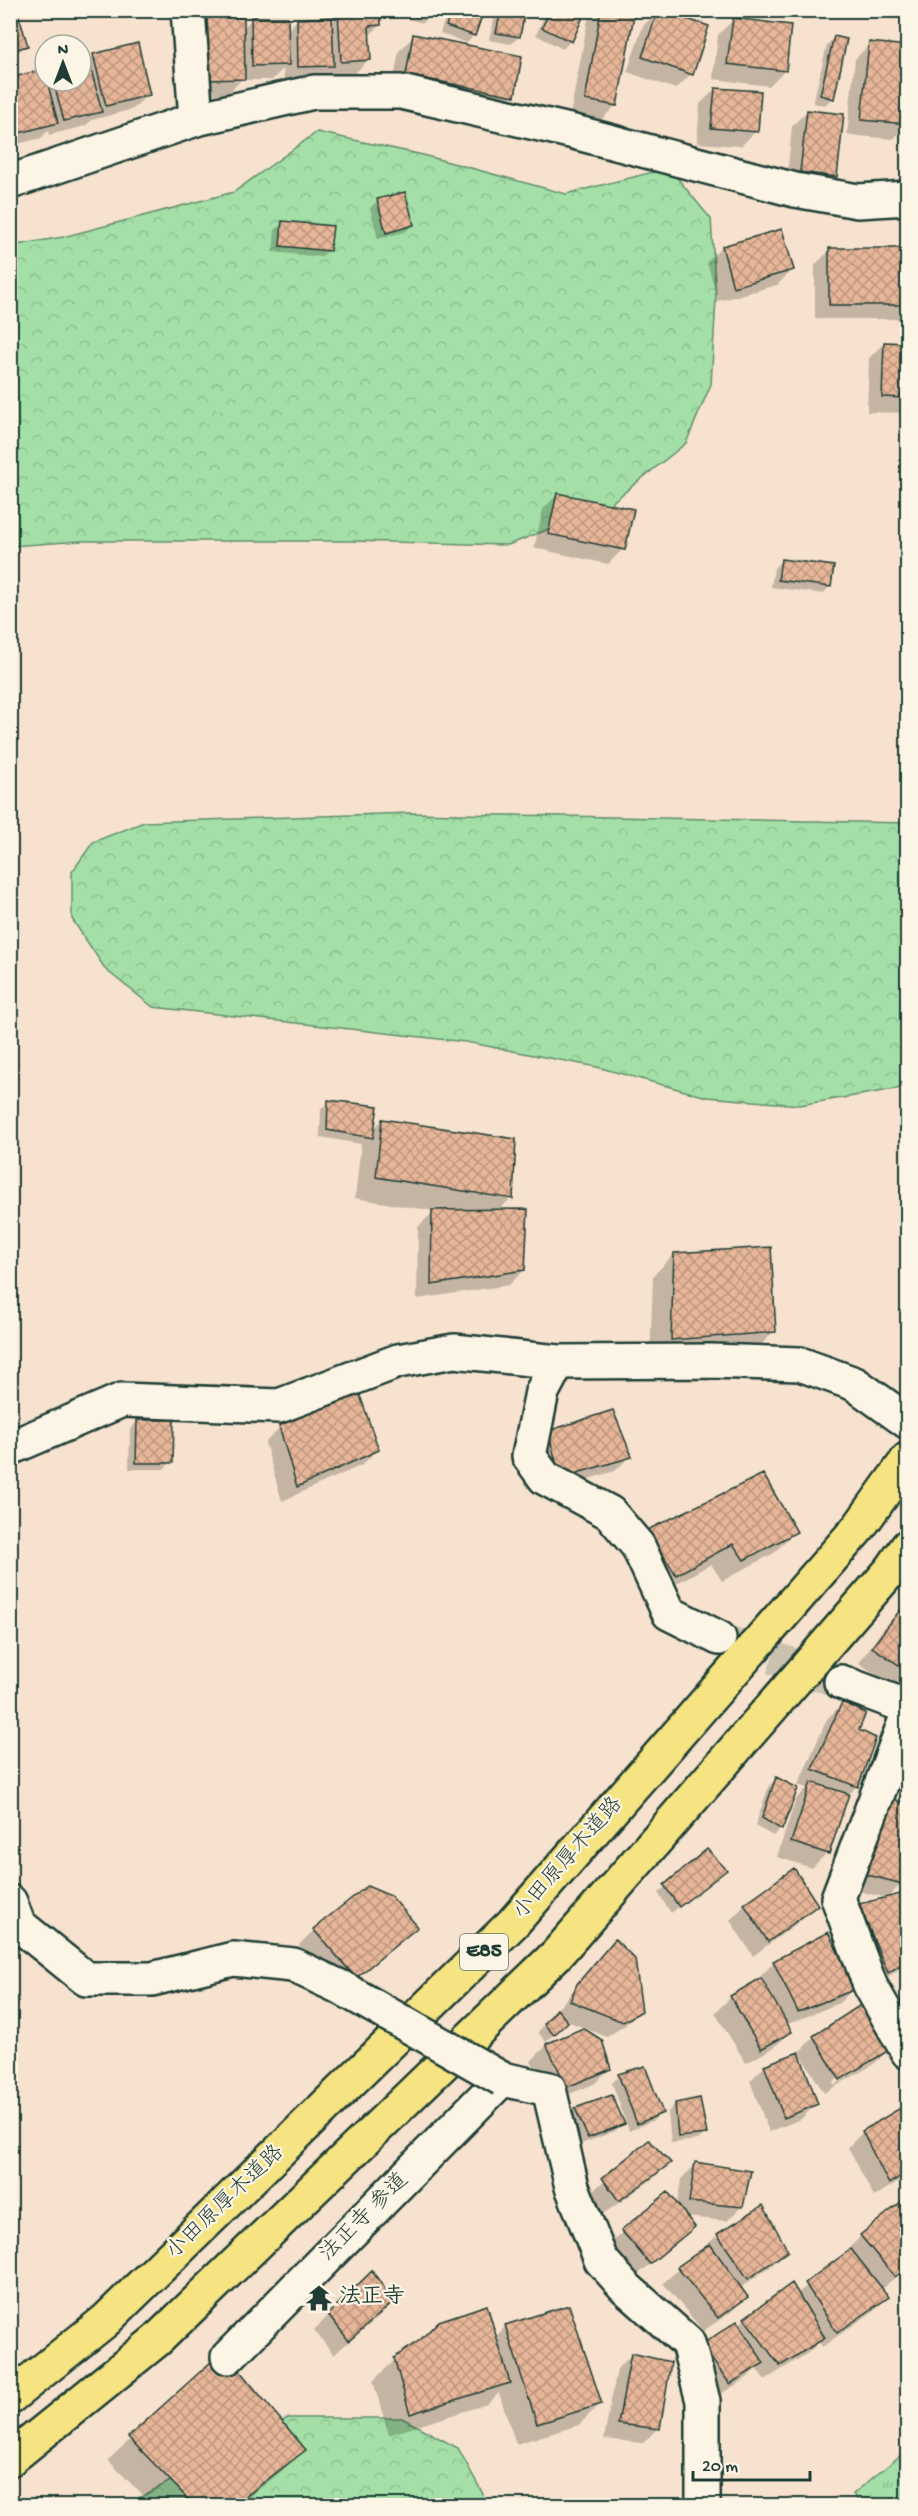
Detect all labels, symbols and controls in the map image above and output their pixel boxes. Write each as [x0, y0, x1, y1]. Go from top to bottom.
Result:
north arrow [33, 33, 93, 93]
text: N [58, 42, 69, 61]
street label: 小田原厚木道路 [508, 1792, 629, 1926]
road number: E85 [460, 1934, 508, 1970]
street label: 小田原厚木道路 [161, 2139, 290, 2266]
street label: 法正寺 参道 [314, 2167, 415, 2268]
temple icon: 法正寺 [304, 2283, 334, 2313]
place label: 法正寺 [339, 2284, 405, 2311]
scale bar [693, 2444, 810, 2482]
text: 20 m [702, 2457, 738, 2478]

